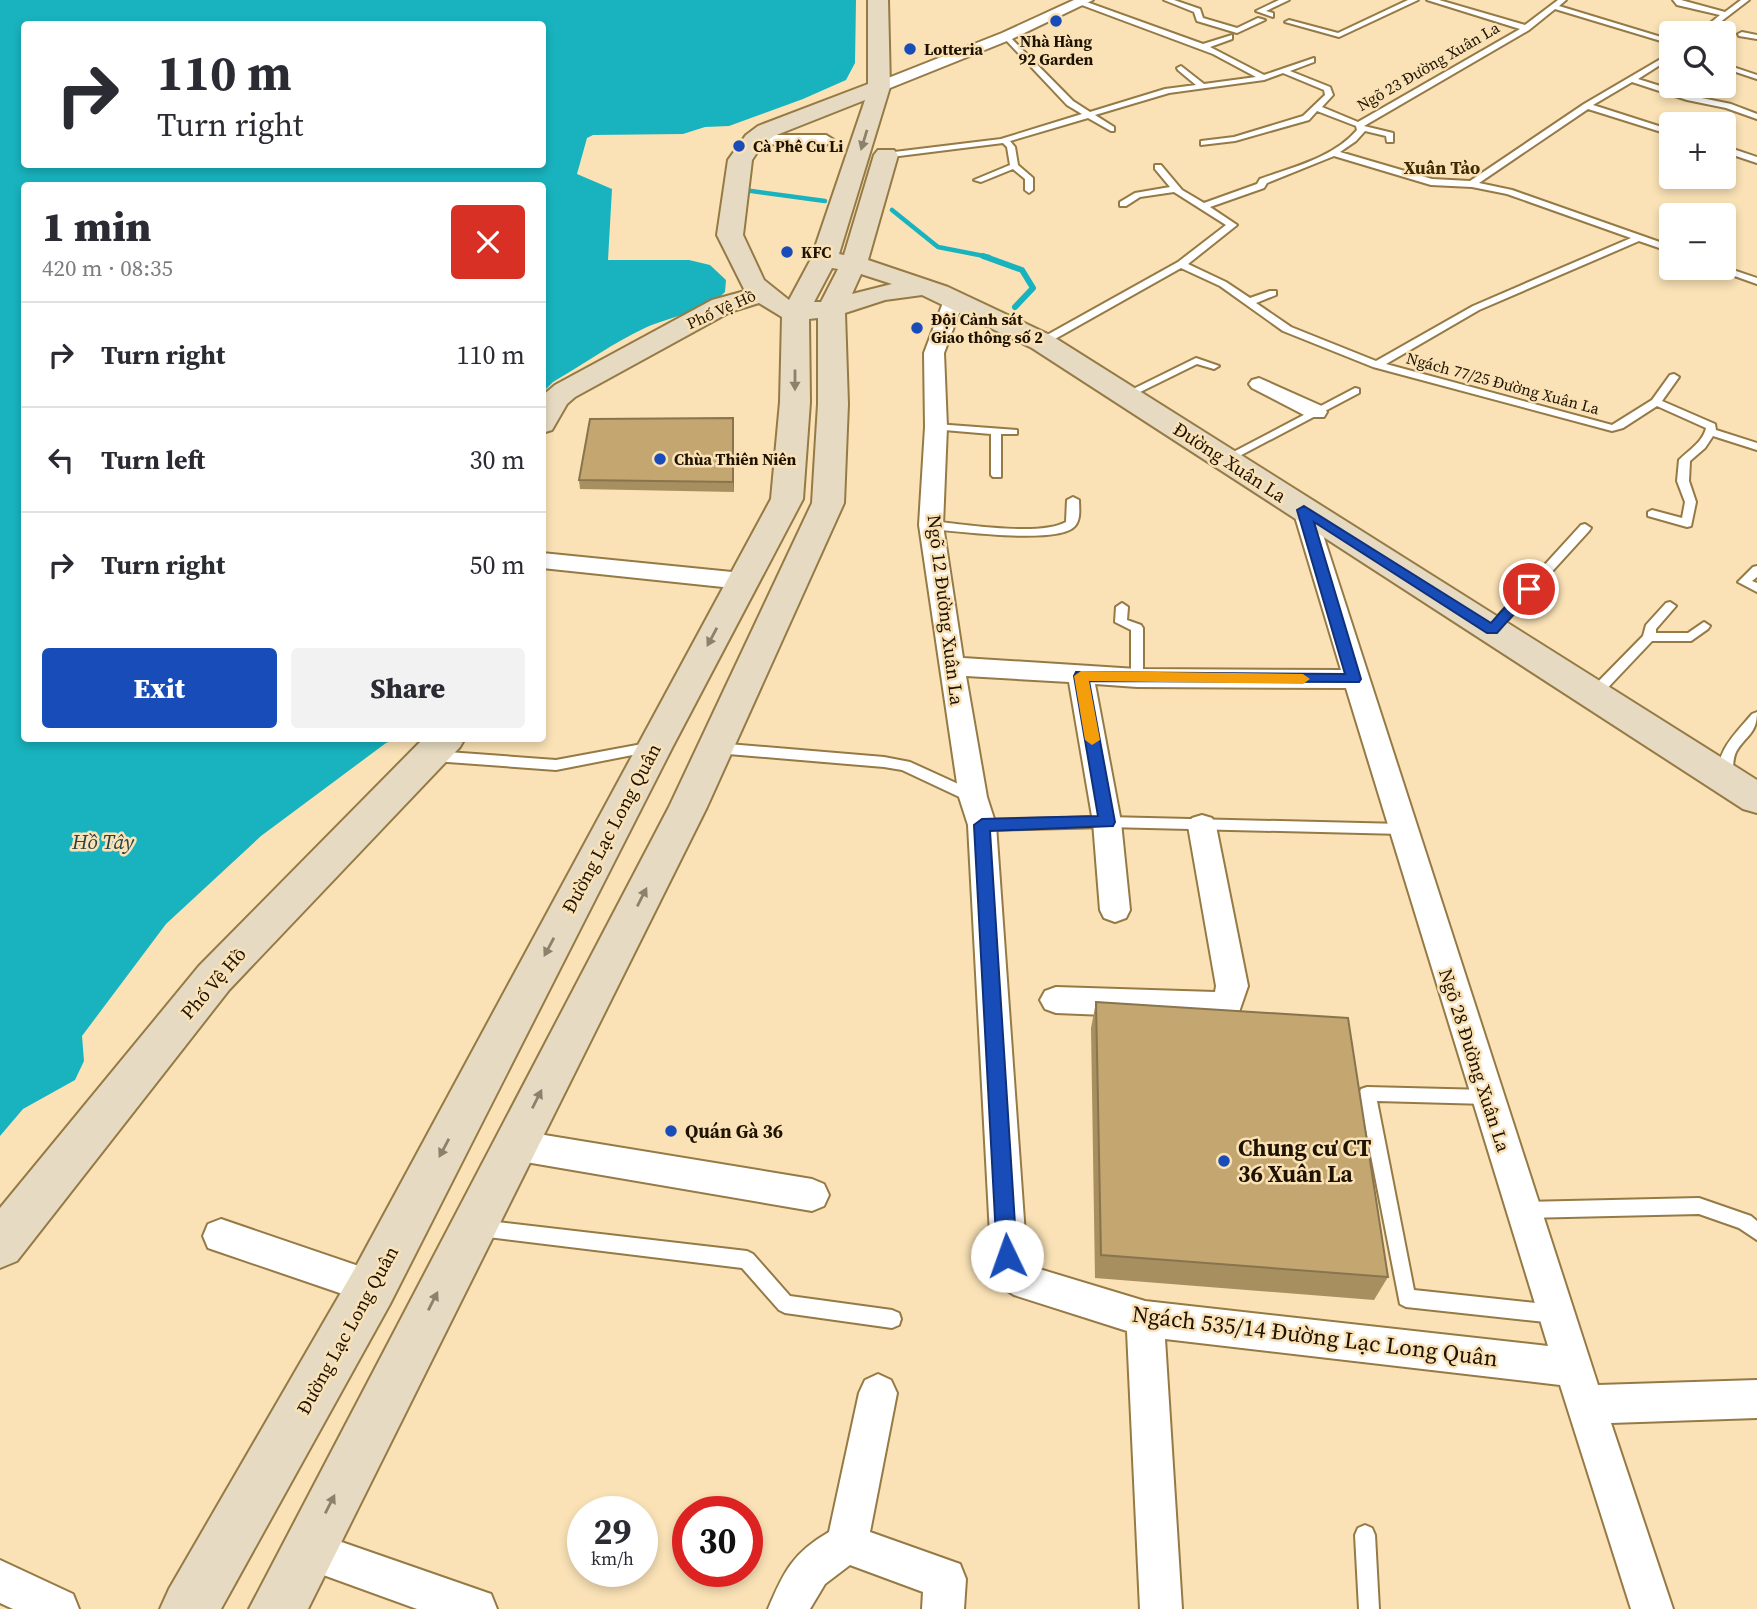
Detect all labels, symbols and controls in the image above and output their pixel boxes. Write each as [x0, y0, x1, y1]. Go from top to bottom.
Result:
marker: Nhà Hàng 92 Garden [1048, 13, 1064, 29]
street label: Ngõ 23 Đường Xuân La [1353, 16, 1504, 116]
map controls [1659, 21, 1736, 280]
button: search [1659, 21, 1736, 98]
place label: Nhà Hàng 92 Garden [1019, 30, 1094, 70]
place label: Lotteria [924, 38, 983, 60]
text: 110 m [157, 39, 292, 106]
marker: Lotteria [902, 41, 918, 57]
icon: right [42, 49, 133, 140]
text: Turn right [157, 103, 303, 147]
button: + [1659, 112, 1736, 189]
one-way arrow [858, 129, 868, 150]
place label: Cà Phê Cu Li [753, 135, 843, 157]
marker: Cà Phê Cu Li [731, 138, 747, 154]
district label: Xuân Tảo [1404, 155, 1480, 180]
text: 1 min [42, 197, 152, 255]
button: − [1659, 203, 1736, 280]
button: close [451, 205, 525, 279]
place label: KFC [801, 241, 831, 263]
marker: KFC [779, 244, 795, 260]
text: 420 m · 08:35 [42, 252, 173, 284]
street label: Phố Vệ Hồ [683, 284, 759, 334]
place label: Đội Cảnh sát Giao thông số 2 [931, 308, 1043, 348]
marker: Đội Cảnh sát Giao thông số 2 [909, 320, 925, 336]
icon: right [42, 336, 80, 374]
text: Turn right [101, 337, 225, 373]
text: 110 m [457, 337, 525, 373]
street label: Ngách 77/25 Đường Xuân La [1404, 347, 1603, 420]
one-way arrow [789, 369, 801, 391]
street label: Đường Xuân La [1168, 416, 1292, 508]
icon: left [42, 441, 80, 479]
text: Turn left [101, 442, 205, 478]
text: 30 m [470, 442, 525, 478]
place label: Chùa Thiên Niên [674, 448, 797, 470]
marker: Chùa Thiên Niên [652, 451, 668, 467]
street label: Ngõ 12 Đường Xuân La [921, 513, 971, 707]
icon: right [42, 546, 80, 584]
text: Turn right [101, 547, 225, 583]
text: 50 m [470, 547, 525, 583]
pin [1499, 559, 1559, 619]
icon: arrive [1510, 570, 1548, 608]
one-way arrow [706, 627, 718, 647]
button: Exit [42, 648, 277, 728]
button: Share [291, 648, 525, 728]
street label: Đường Lạc Long Quân [555, 739, 667, 917]
water label: Hồ Tây [71, 827, 135, 856]
one-way arrow [636, 887, 647, 907]
one-way arrow [544, 937, 555, 957]
street label: Phố Vệ Hồ [174, 941, 252, 1025]
street label: Ngõ 28 Đường Xuân La [1433, 965, 1517, 1155]
one-way arrow [532, 1089, 543, 1109]
place label: Quán Gà 36 [685, 1118, 783, 1144]
marker: Quán Gà 36 [663, 1123, 679, 1139]
place label: Chung cư CT 36 Xuân La [1238, 1132, 1372, 1190]
one-way arrow [438, 1139, 450, 1158]
marker: Chung cư CT 36 Xuân La [1216, 1153, 1232, 1169]
position arrow [970, 1219, 1044, 1293]
street label: Đường Lạc Long Quân [290, 1241, 404, 1419]
one-way arrow [428, 1291, 439, 1311]
street label: Ngách 535/14 Đường Lạc Long Quân [1130, 1298, 1500, 1374]
one-way arrow [325, 1494, 336, 1514]
speed limit sign: 30 [672, 1496, 763, 1587]
text: 29 [594, 1508, 631, 1556]
text: km/h [591, 1546, 634, 1571]

